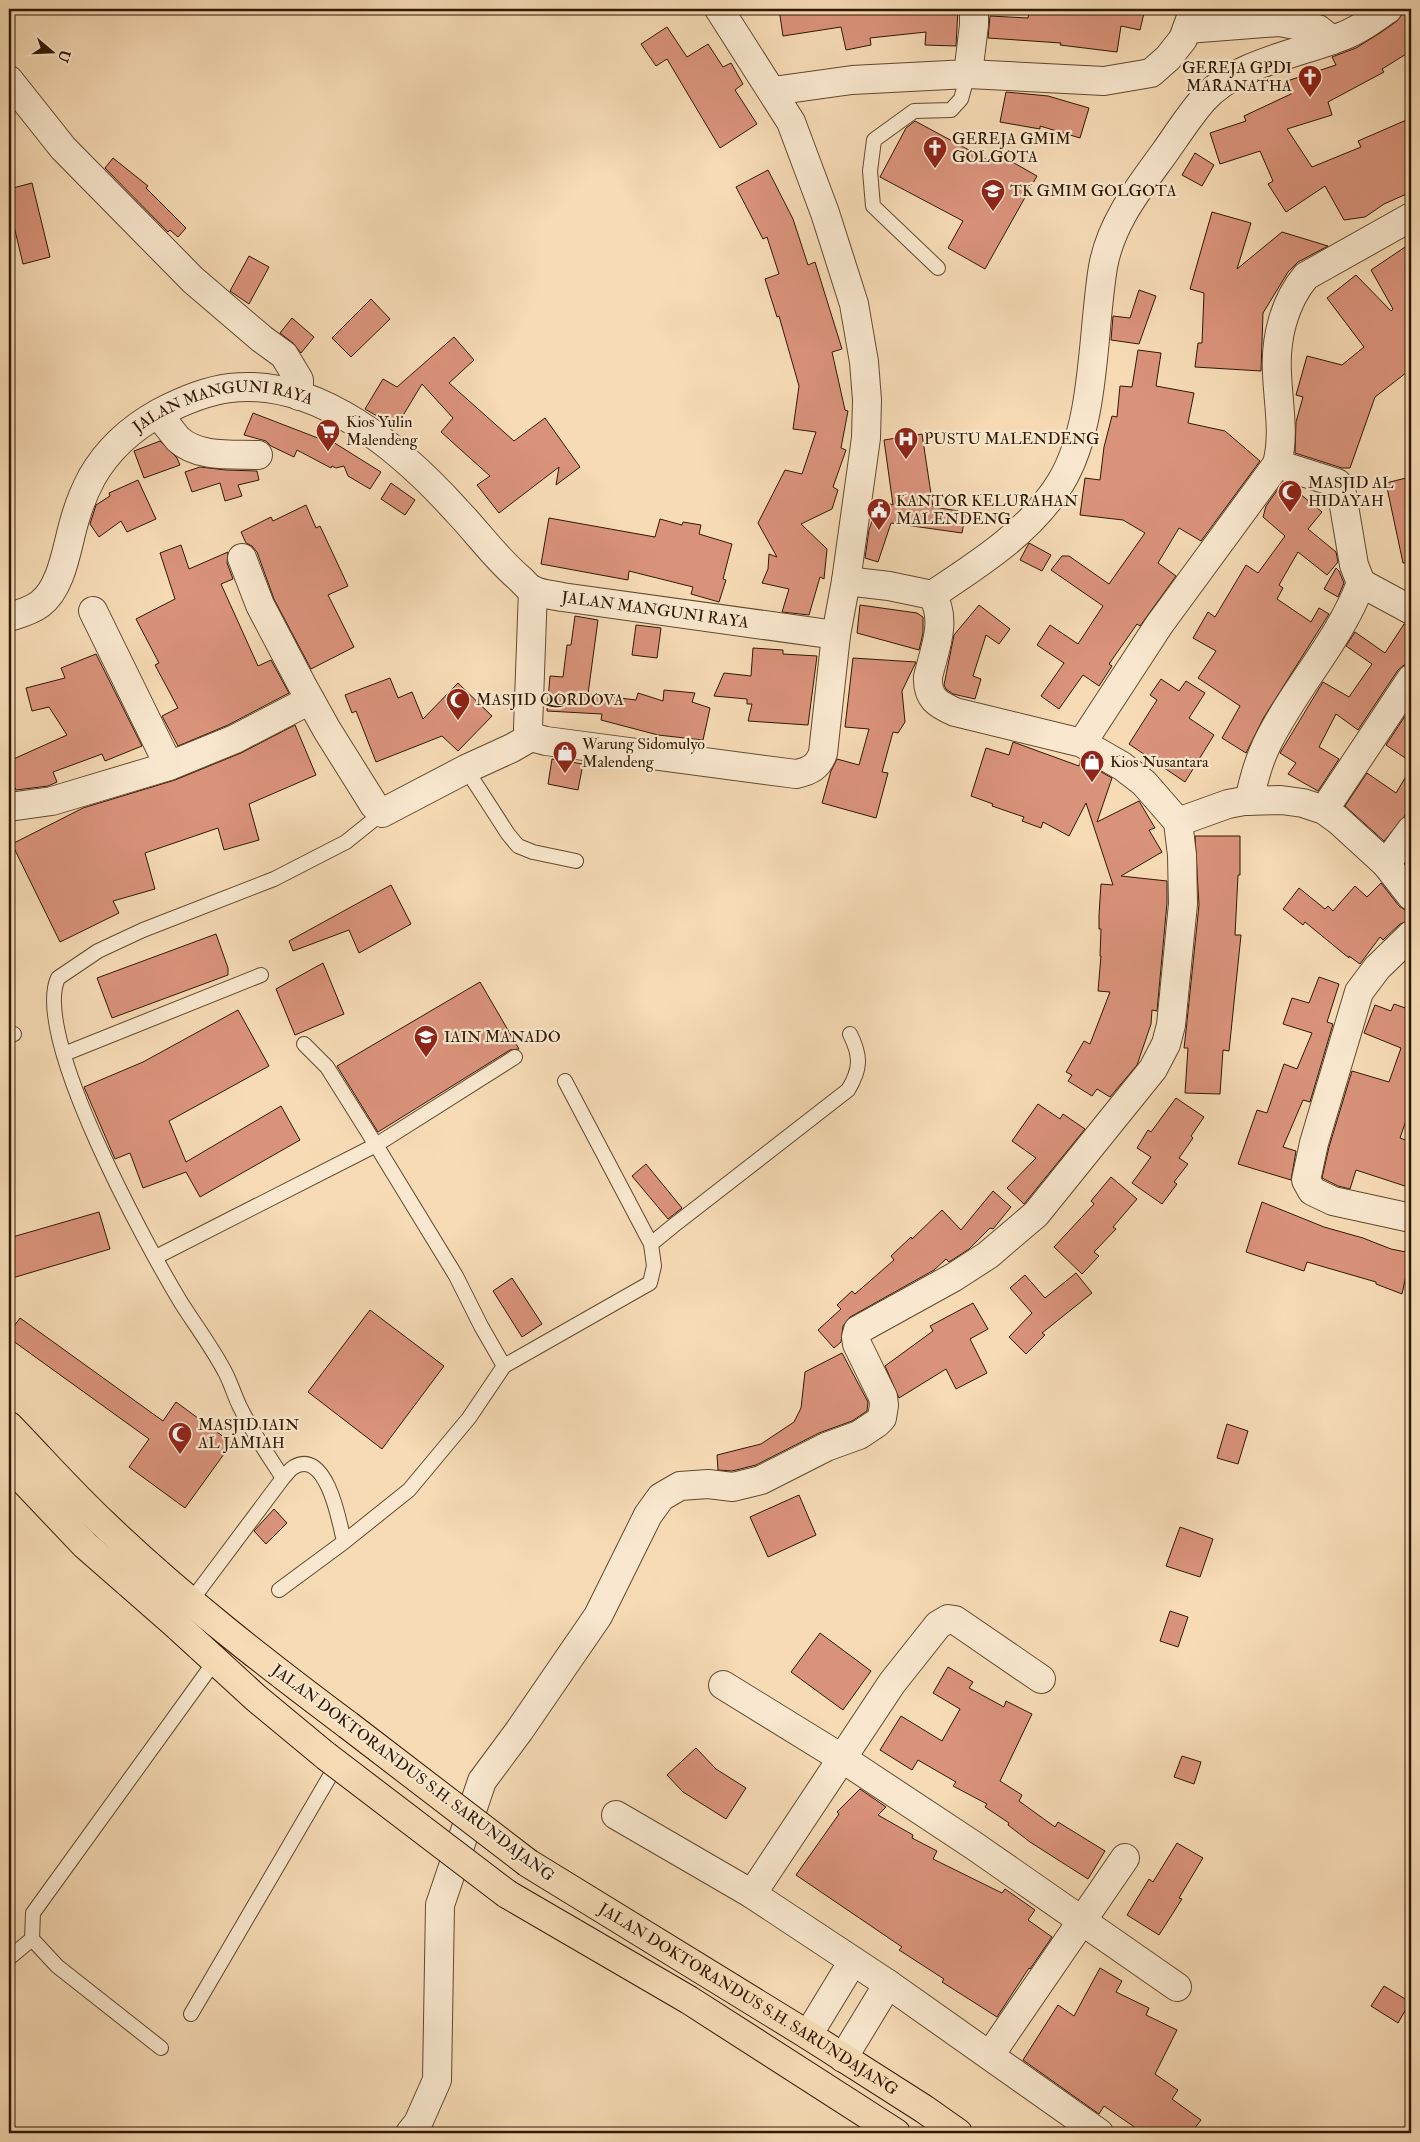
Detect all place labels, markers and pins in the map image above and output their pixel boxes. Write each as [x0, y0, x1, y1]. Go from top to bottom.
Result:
place label: GEREJA GPDI MARANATHA [1182, 58, 1292, 96]
church icon: GEREJA GPDI MARANATHA [1297, 64, 1323, 98]
place label: GEREJA GMIM GOLGOTA [952, 129, 1071, 167]
church icon: GEREJA GMIM GOLGOTA [922, 135, 948, 169]
school or university icon: TK GMIM GOLGOTA [980, 178, 1006, 212]
place label: TK GMIM GOLGOTA [1010, 181, 1177, 201]
place label: Kios Yulin Malendeng [346, 412, 419, 450]
supermarket icon: Kios Yulin Malendeng [315, 418, 341, 452]
hospital icon: PUSTU MALENDENG [893, 426, 919, 460]
place label: PUSTU MALENDENG [924, 429, 1099, 449]
place label: MASJID AL HIDAYAH [1308, 473, 1394, 511]
mosque icon: MASJID AL HIDAYAH [1277, 479, 1303, 513]
place label: KANTOR KELURAHAN MALENDENG [896, 491, 1079, 529]
public building icon: KANTOR KELURAHAN MALENDENG [866, 497, 892, 531]
mosque icon: MASJID QORDOVA [445, 687, 471, 721]
place label: MASJID QORDOVA [476, 690, 624, 711]
place label: Warung Sidomulyo Malendeng [581, 734, 705, 772]
shop icon: Warung Sidomulyo Malendeng [552, 740, 578, 774]
shop icon: Kios Nusantara [1079, 749, 1105, 783]
place label: Kios Nusantara [1110, 752, 1209, 772]
school or university icon: IAIN MANADO [413, 1024, 439, 1058]
place label: IAIN MANADO [444, 1027, 561, 1047]
place label: MASJID IAIN AL JAMIAH [197, 1415, 300, 1454]
mosque icon: MASJID IAIN AL JAMIAH [167, 1421, 193, 1455]

